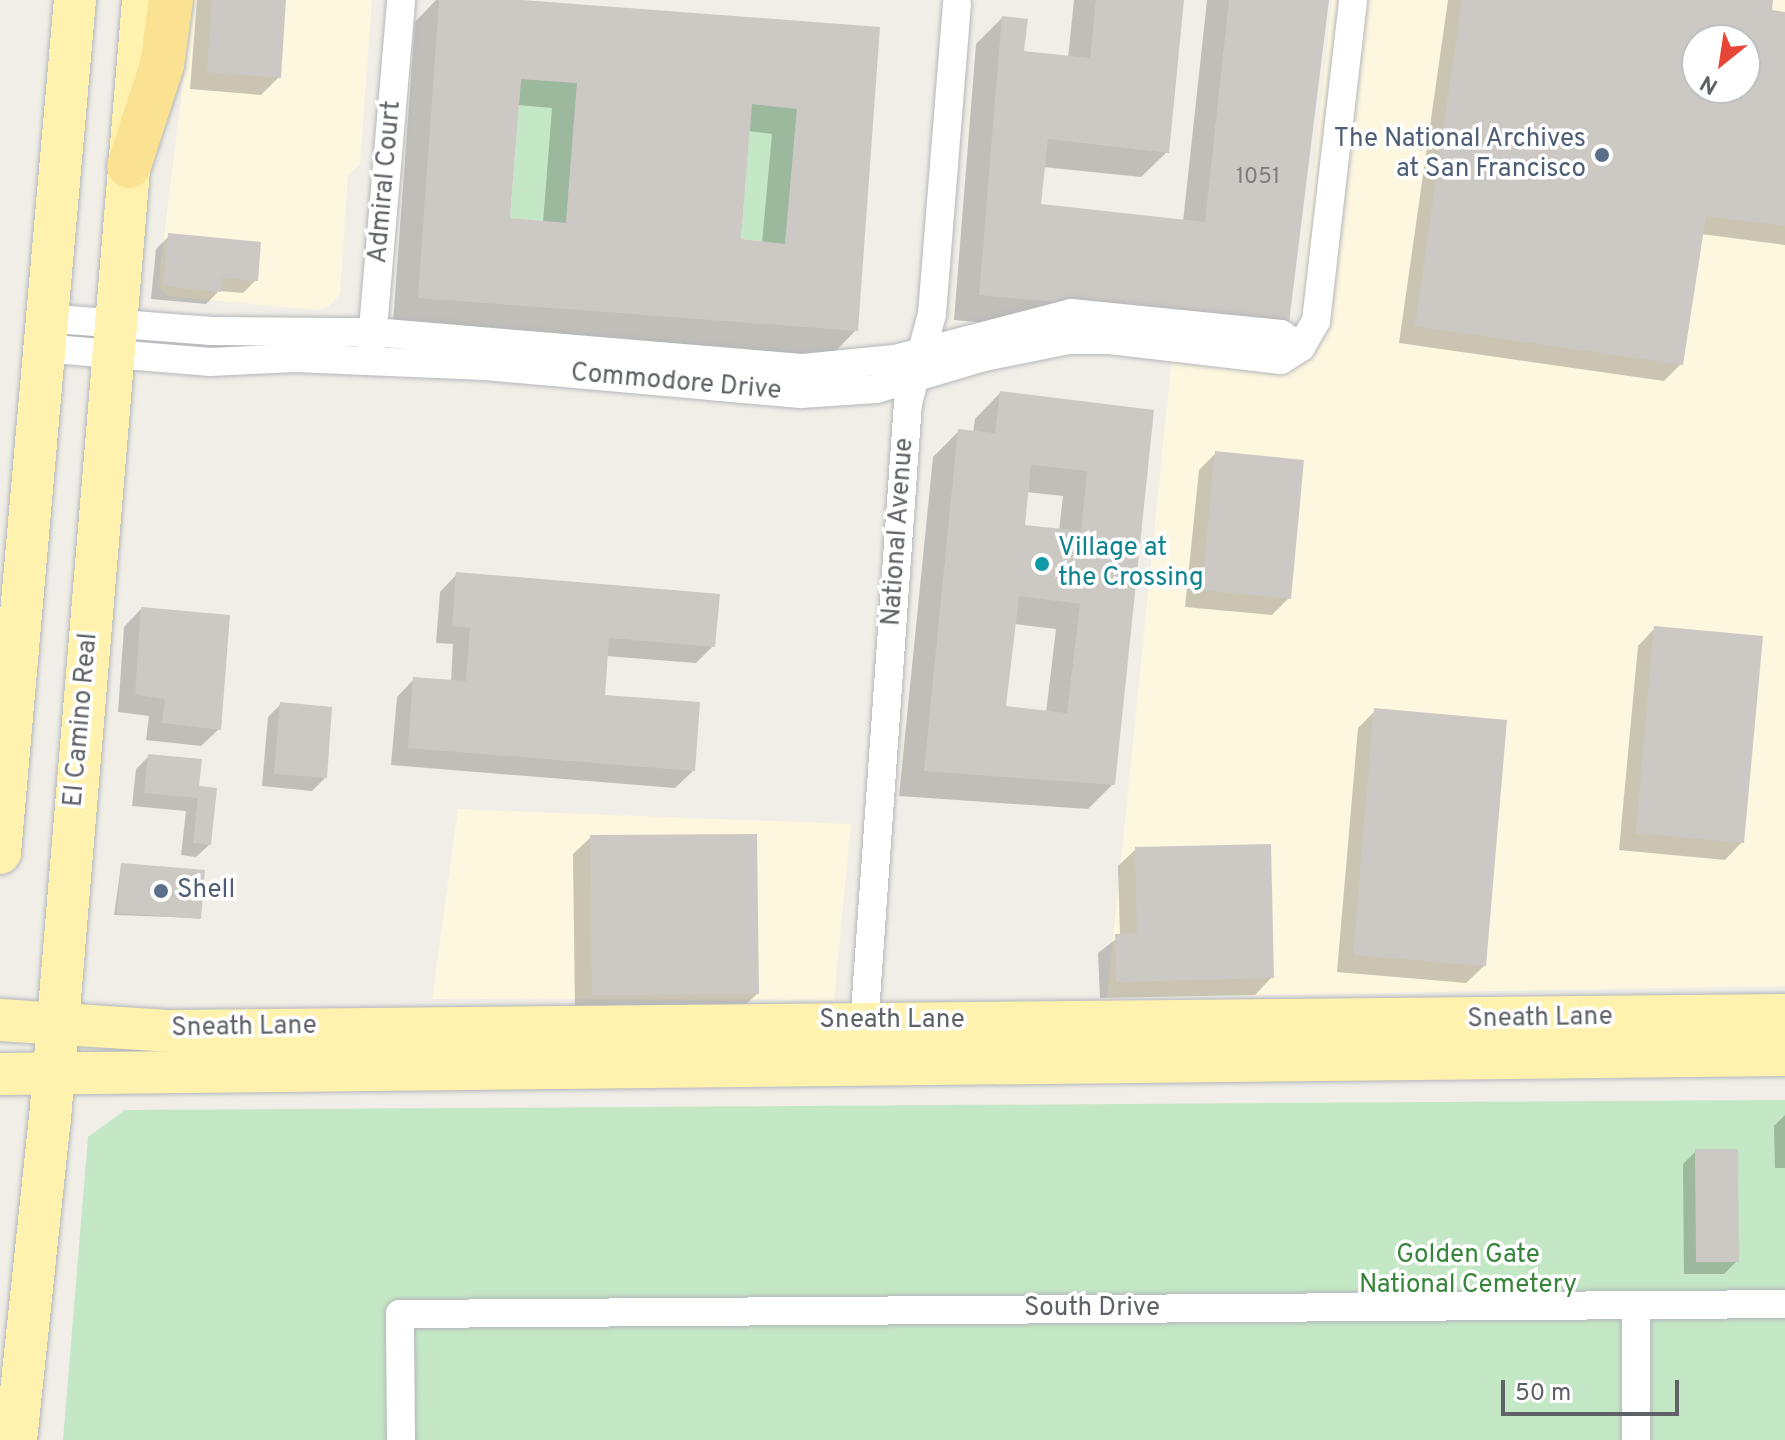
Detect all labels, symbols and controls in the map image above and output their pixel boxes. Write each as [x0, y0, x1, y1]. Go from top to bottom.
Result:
north arrow [1681, 24, 1761, 104]
text: N [1696, 68, 1723, 99]
street label: Admiral Court [363, 99, 409, 265]
place label: The National Archives at San Francisco [1333, 124, 1586, 186]
marker: The National Archives at San Francisco [1593, 146, 1611, 164]
house number: 1051 [1236, 165, 1280, 191]
street label: Commodore Drive [569, 358, 783, 408]
street label: National Avenue [877, 436, 921, 628]
place label: Village at the Crossing [1058, 533, 1204, 594]
marker: Village at the Crossing [1033, 555, 1051, 573]
street label: El Camino Real [59, 632, 105, 808]
place label: Shell [177, 875, 235, 907]
marker: Shell [152, 882, 170, 900]
street label: Sneath Lane [1467, 1002, 1613, 1036]
street label: Sneath Lane [819, 1005, 965, 1037]
street label: Sneath Lane [171, 1011, 317, 1045]
park label: Golden Gate National Cemetery [1359, 1240, 1577, 1302]
street label: South Drive [1024, 1293, 1160, 1325]
scale bar [1505, 1364, 1683, 1414]
text: 50 m [1515, 1379, 1571, 1409]

